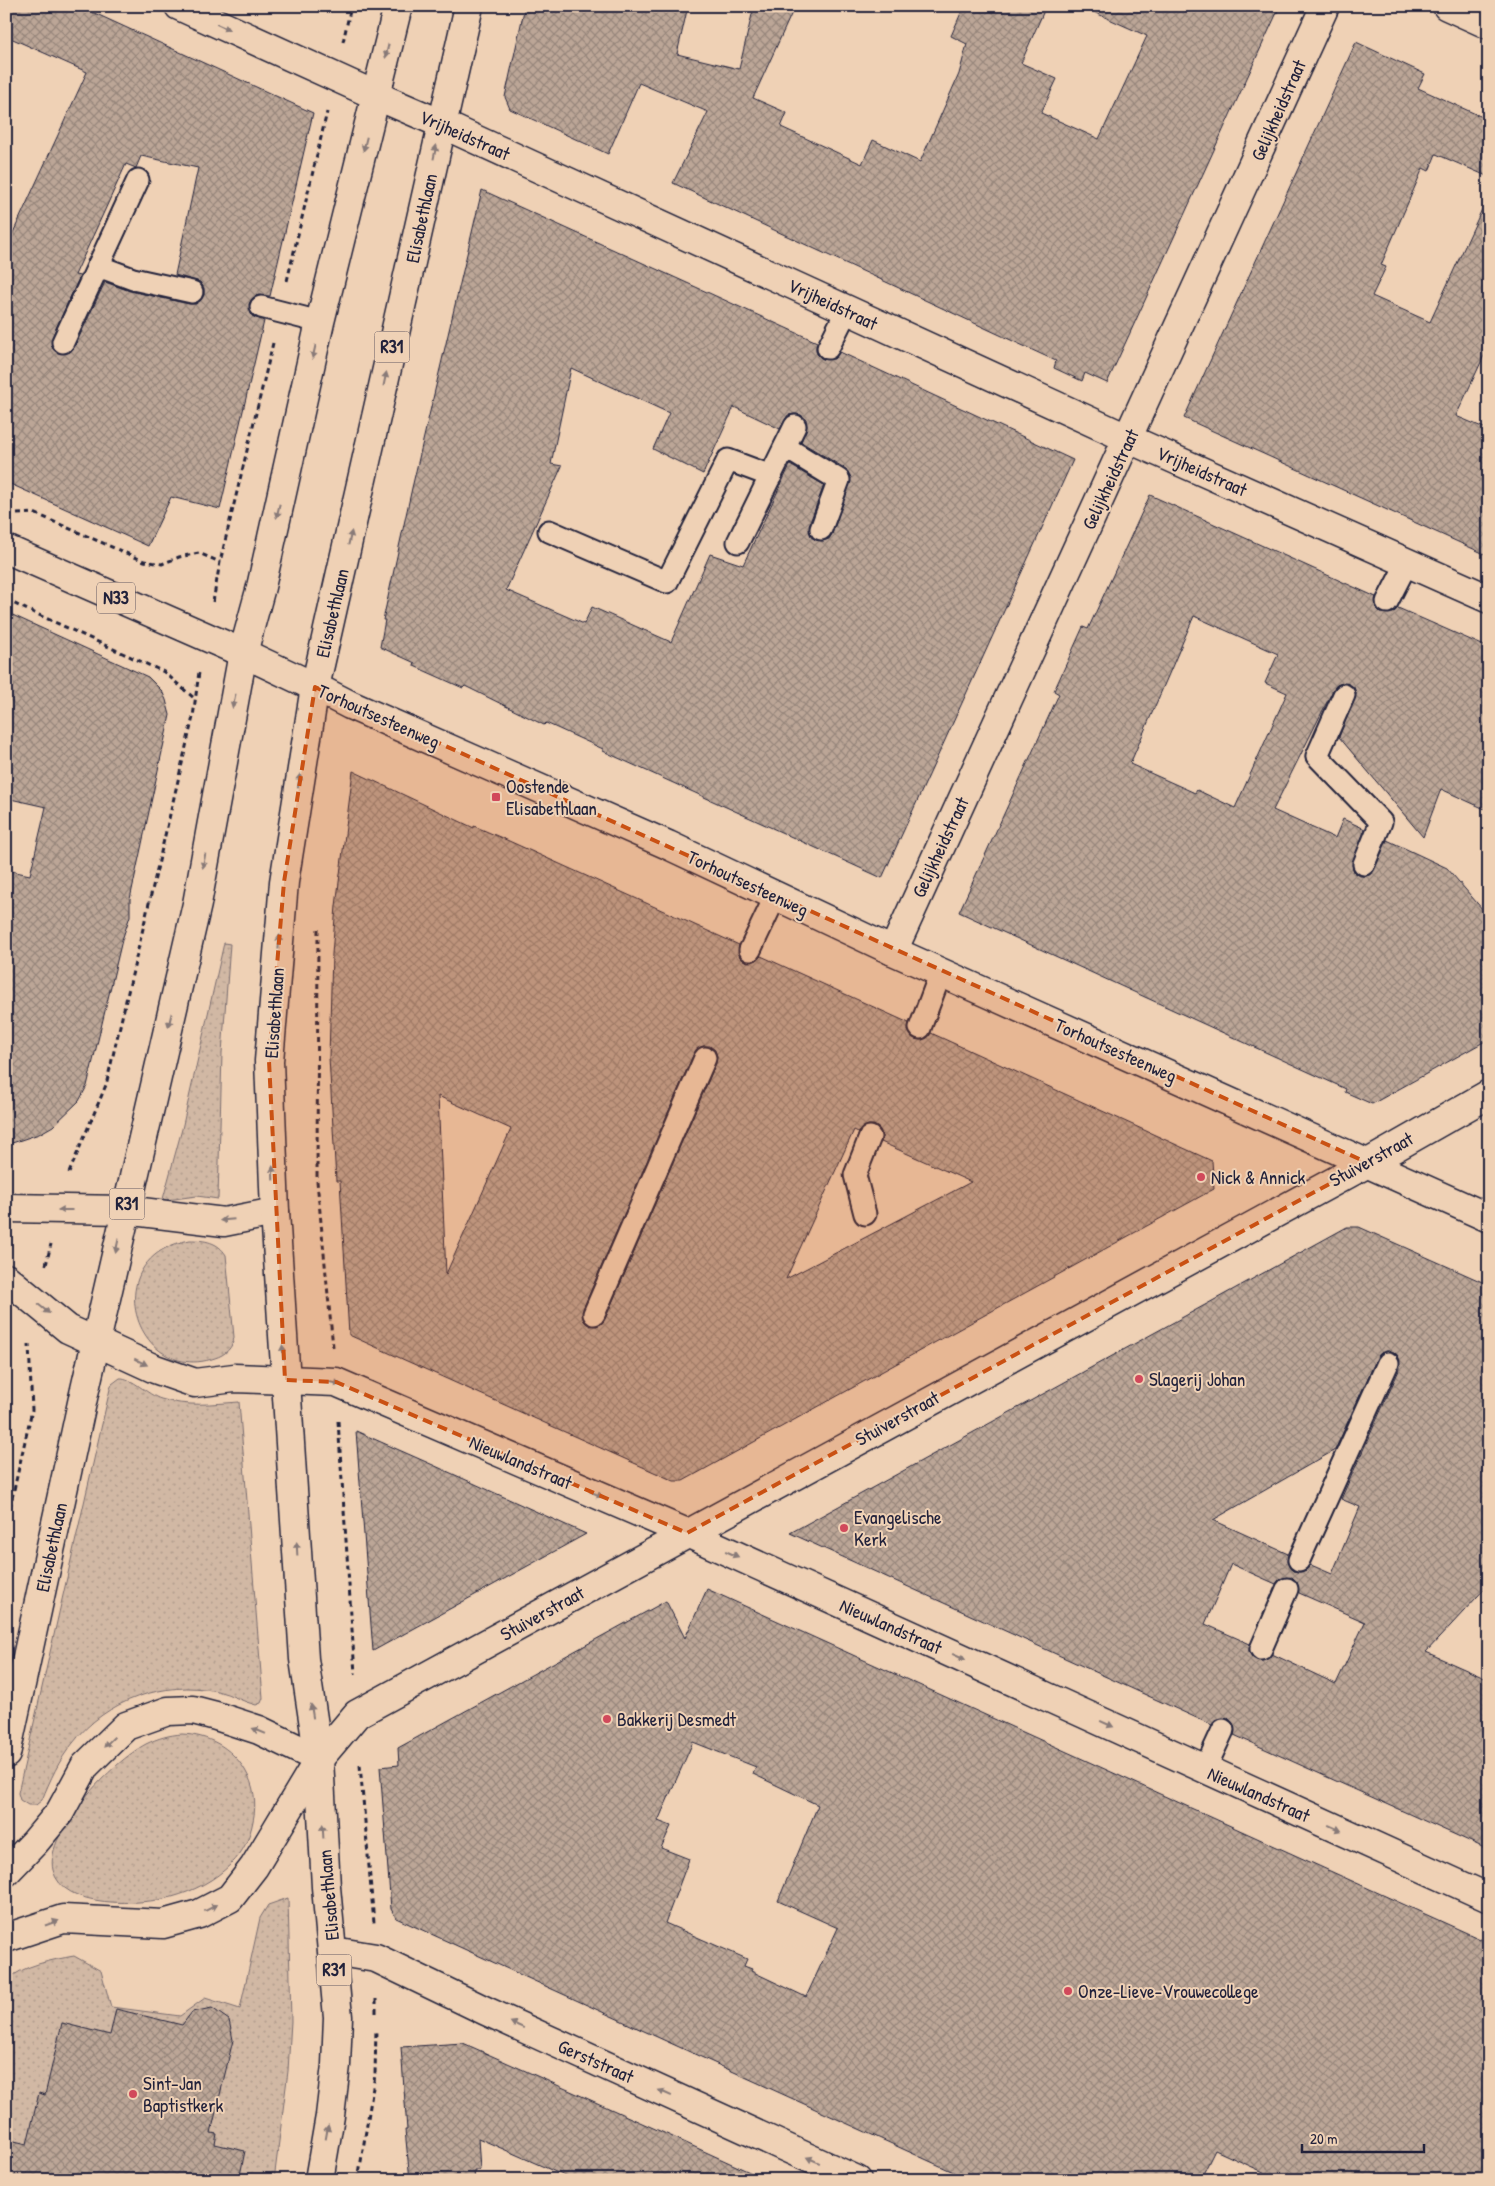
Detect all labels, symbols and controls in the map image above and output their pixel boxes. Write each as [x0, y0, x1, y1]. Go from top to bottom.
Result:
one-way arrow [216, 23, 230, 31]
one-way arrow [383, 44, 391, 59]
street label: Gelijkheidstraat [1244, 55, 1312, 165]
street label: Vrijheidstraat [416, 103, 515, 167]
one-way arrow [361, 136, 369, 151]
one-way arrow [431, 145, 439, 160]
street label: Elisabethlaan [399, 171, 443, 265]
street label: Vrijheidstraat [784, 272, 883, 336]
road number: R31 [374, 332, 410, 362]
one-way arrow [309, 345, 317, 361]
one-way arrow [381, 372, 389, 387]
street label: Gelijkheidstraat [1075, 424, 1145, 534]
street label: Vrijheidstraat [1153, 439, 1252, 503]
one-way arrow [274, 503, 282, 518]
one-way arrow [346, 530, 354, 545]
street label: Elisabethlaan [309, 566, 355, 660]
road number: N33 [97, 582, 135, 614]
street label: Torhoutsesteenweg [314, 678, 444, 754]
one-way arrow [229, 694, 237, 710]
one-way arrow [295, 773, 303, 789]
place label: Oostende Elisabethlaan [506, 773, 597, 821]
marker: Oostende Elisabethlaan [490, 791, 502, 803]
street label: Gelijkheidstraat [905, 792, 975, 902]
street label: Torhoutsesteenweg [683, 844, 813, 922]
one-way arrow [200, 853, 208, 869]
one-way arrow [275, 934, 283, 950]
street label: Elisabethlaan [258, 967, 290, 1059]
one-way arrow [166, 1012, 174, 1027]
street label: Torhoutsesteenweg [1051, 1012, 1181, 1088]
street label: Stuiverstraat [1324, 1125, 1418, 1193]
one-way arrow [269, 1164, 277, 1180]
place label: Nick & Annick [1211, 1164, 1306, 1190]
marker: Nick & Annick [1195, 1171, 1207, 1183]
road number: R31 [110, 1188, 144, 1220]
one-way arrow [57, 1206, 73, 1214]
one-way arrow [218, 1217, 234, 1225]
one-way arrow [113, 1239, 121, 1254]
one-way arrow [38, 1303, 50, 1314]
one-way arrow [279, 1344, 287, 1360]
one-way arrow [133, 1358, 148, 1366]
place label: Slagerij Johan [1149, 1366, 1245, 1392]
marker: Slagerij Johan [1133, 1373, 1145, 1385]
one-way arrow [326, 1380, 342, 1388]
street label: Stuiverstraat [850, 1384, 944, 1452]
street label: Nieuwlandstraat [466, 1429, 577, 1496]
one-way arrow [589, 1491, 603, 1499]
street label: Elisabethlaan [29, 1500, 73, 1594]
place label: Evangelische Kerk [854, 1504, 942, 1552]
marker: Evangelische Kerk [838, 1522, 850, 1534]
one-way arrow [293, 1541, 301, 1557]
one-way arrow [724, 1549, 739, 1558]
street label: Stuiverstraat [495, 1579, 589, 1647]
street label: Nieuwlandstraat [836, 1592, 947, 1660]
one-way arrow [952, 1653, 966, 1661]
one-way arrow [308, 1703, 316, 1719]
place label: Bakkerij Desmedt [617, 1706, 737, 1732]
marker: Bakkerij Desmedt [601, 1713, 613, 1725]
one-way arrow [1100, 1721, 1114, 1729]
one-way arrow [252, 1727, 266, 1735]
one-way arrow [104, 1736, 116, 1748]
street label: Nieuwlandstraat [1204, 1760, 1315, 1828]
one-way arrow [318, 1822, 326, 1838]
one-way arrow [1328, 1824, 1342, 1832]
street label: Elisabethlaan [311, 1849, 345, 1941]
one-way arrow [204, 1903, 219, 1912]
one-way arrow [45, 1918, 60, 1926]
road number: R31 [316, 1954, 352, 1986]
place label: Onze-Lieve-Vrouwecollege [1078, 1978, 1259, 2004]
marker: Onze-Lieve-Vrouwecollege [1062, 1985, 1074, 1997]
one-way arrow [510, 2021, 524, 2029]
street label: Gerststraat [554, 2033, 638, 2089]
place label: Sint-Jan Baptistkerk [143, 2070, 224, 2118]
marker: Sint-Jan Baptistkerk [127, 2088, 139, 2100]
one-way arrow [658, 2088, 672, 2096]
scale bar [1302, 2121, 1425, 2153]
one-way arrow [324, 2123, 332, 2139]
text: 20 m [1310, 2128, 1337, 2149]
one-way arrow [806, 2155, 820, 2163]

